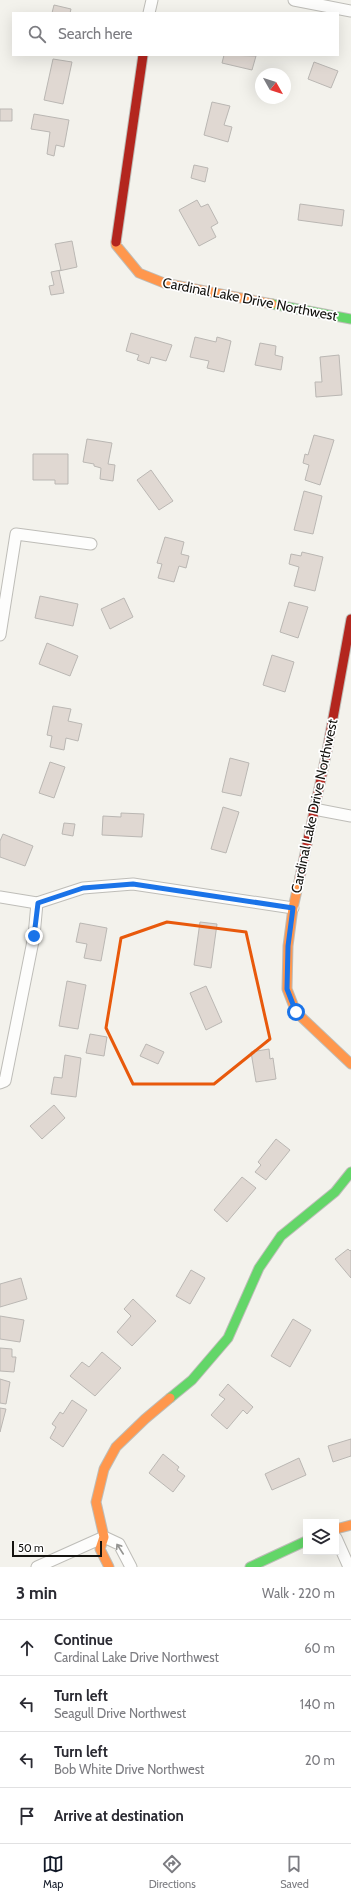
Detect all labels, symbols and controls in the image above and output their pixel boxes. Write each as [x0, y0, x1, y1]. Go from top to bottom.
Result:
search box [12, 12, 339, 56]
icon: search [26, 23, 48, 45]
text: Search here [58, 25, 133, 43]
north arrow [255, 68, 291, 104]
street label: Cardinal Lake Drive Northwest [161, 273, 339, 325]
street label: Cardinal Lake Drive Northwest [287, 717, 341, 895]
route end [25, 927, 43, 945]
route start [287, 1003, 305, 1021]
map controls [303, 1519, 339, 1555]
button: layers [303, 1519, 339, 1555]
scale bar [12, 1539, 102, 1558]
text: 50 m [18, 1541, 44, 1555]
one-way arrow [116, 1543, 125, 1554]
text: 3 min [16, 1583, 57, 1603]
text: Walk · 220 m [262, 1585, 335, 1601]
text: Continue [54, 1631, 113, 1649]
icon: ahead [16, 1637, 38, 1659]
text: 60 m [304, 1640, 335, 1656]
text: Cardinal Lake Drive Northwest [54, 1649, 219, 1665]
text: Turn left [54, 1687, 108, 1705]
icon: left [16, 1693, 38, 1715]
text: 140 m [300, 1696, 335, 1712]
text: Seagull Drive Northwest [54, 1705, 186, 1721]
text: Turn left [54, 1743, 108, 1761]
icon: left [16, 1749, 38, 1771]
text: 20 m [305, 1752, 335, 1768]
text: Bob White Drive Northwest [54, 1761, 204, 1777]
icon: arrive [16, 1805, 38, 1827]
text: Arrive at destination [54, 1807, 184, 1825]
tab: Map [42, 1853, 64, 1891]
tab: Directions [149, 1853, 196, 1891]
tab: Saved [280, 1853, 309, 1891]

